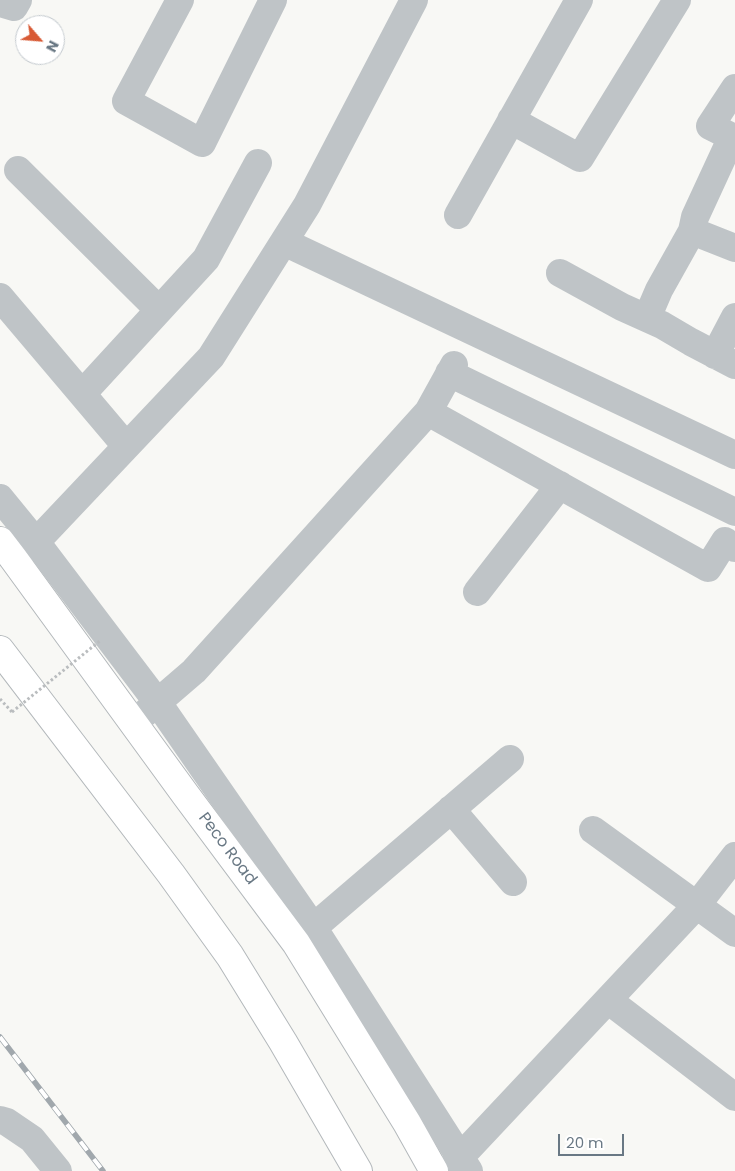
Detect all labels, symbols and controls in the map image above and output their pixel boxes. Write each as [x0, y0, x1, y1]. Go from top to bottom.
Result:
north arrow [15, 15, 65, 65]
text: N [41, 37, 64, 56]
street label: Peco Road [194, 809, 260, 889]
scale bar [560, 1124, 626, 1156]
text: 20 m [566, 1132, 604, 1153]

